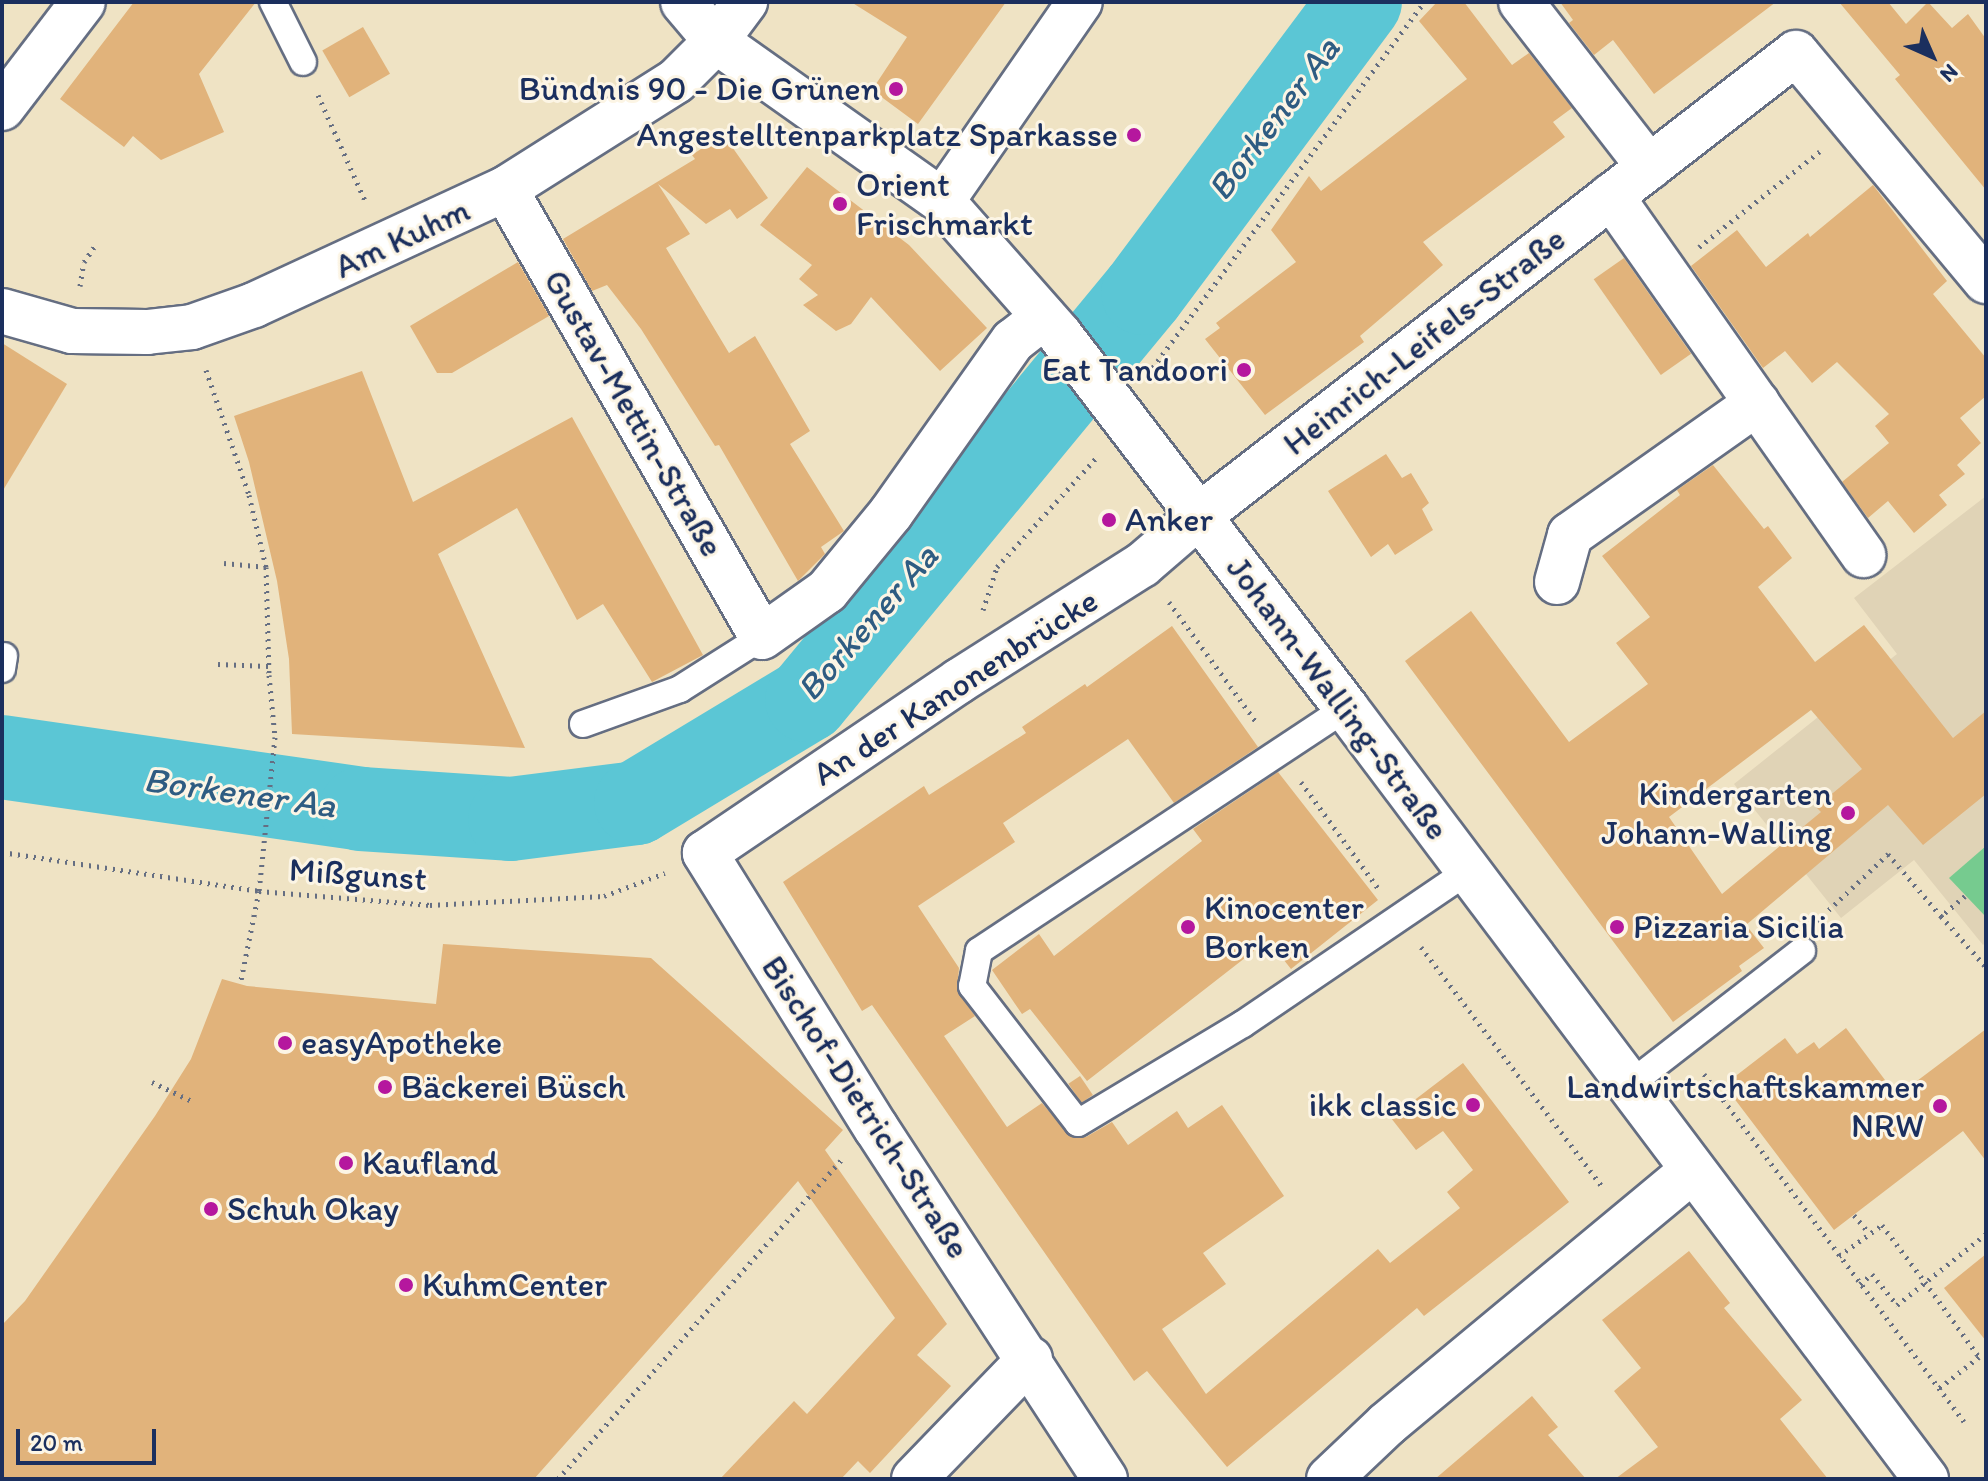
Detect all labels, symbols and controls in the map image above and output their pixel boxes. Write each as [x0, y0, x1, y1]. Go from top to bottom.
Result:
north arrow [1892, 16, 1972, 96]
water label: Borkener Aa [1198, 28, 1348, 208]
text: N [1935, 59, 1964, 88]
place label: Bündnis 90 - Die Grünen [519, 69, 880, 109]
marker: Bündnis 90 - Die Grünen [887, 80, 905, 98]
place label: Angestelltenparkplatz Sparkasse [637, 115, 1118, 155]
marker: Angestelltenparkplatz Sparkasse [1125, 126, 1143, 144]
place label: Orient Frischmarkt [856, 164, 1033, 244]
street label: Am Kuhm [328, 189, 476, 287]
marker: Orient Frischmarkt [831, 195, 849, 213]
street label: Heinrich-Leifels-Straße [1275, 218, 1573, 464]
street label: Gustav-Mettin-Straße [535, 262, 733, 564]
place label: Eat Tandoori [1044, 350, 1228, 390]
marker: Eat Tandoori [1235, 361, 1253, 379]
place label: Anker [1125, 500, 1213, 540]
marker: Anker [1100, 511, 1118, 529]
water label: Borkener Aa [787, 535, 947, 709]
street label: Johann-Walling-Straße [1218, 548, 1458, 848]
street label: An der Kanonenbrücke [805, 579, 1105, 795]
water label: Borkener Aa [141, 757, 339, 827]
place label: Kindergarten Johann-Walling [1601, 773, 1832, 852]
marker: Kindergarten Johann-Walling [1839, 804, 1857, 822]
street label: Mißgunst [288, 849, 428, 899]
place label: Kinocenter Borken [1204, 887, 1364, 966]
place label: Pizzaria Sicilia [1633, 907, 1845, 947]
marker: Kinocenter Borken [1179, 918, 1197, 936]
marker: Pizzaria Sicilia [1608, 918, 1626, 936]
street label: Bischof-Dietrich-Straße [753, 948, 979, 1266]
place label: easyApotheke [301, 1023, 502, 1063]
marker: easyApotheke [276, 1034, 294, 1052]
place label: Landwirtschaftskammer NRW [1566, 1066, 1924, 1146]
place label: Bäckerei Büsch [401, 1067, 626, 1107]
marker: Bäckerei Büsch [376, 1078, 394, 1096]
place label: ikk classic [1308, 1085, 1457, 1125]
marker: ikk classic [1464, 1096, 1482, 1114]
marker: Landwirtschaftskammer NRW [1931, 1097, 1949, 1115]
place label: Kaufland [362, 1143, 498, 1183]
marker: Kaufland [337, 1154, 355, 1172]
place label: Schuh Okay [227, 1189, 400, 1229]
marker: Schuh Okay [202, 1200, 220, 1218]
place label: KuhmCenter [422, 1265, 607, 1305]
marker: KuhmCenter [397, 1276, 415, 1294]
scale bar [20, 1413, 160, 1463]
text: 20 m [30, 1428, 83, 1457]

